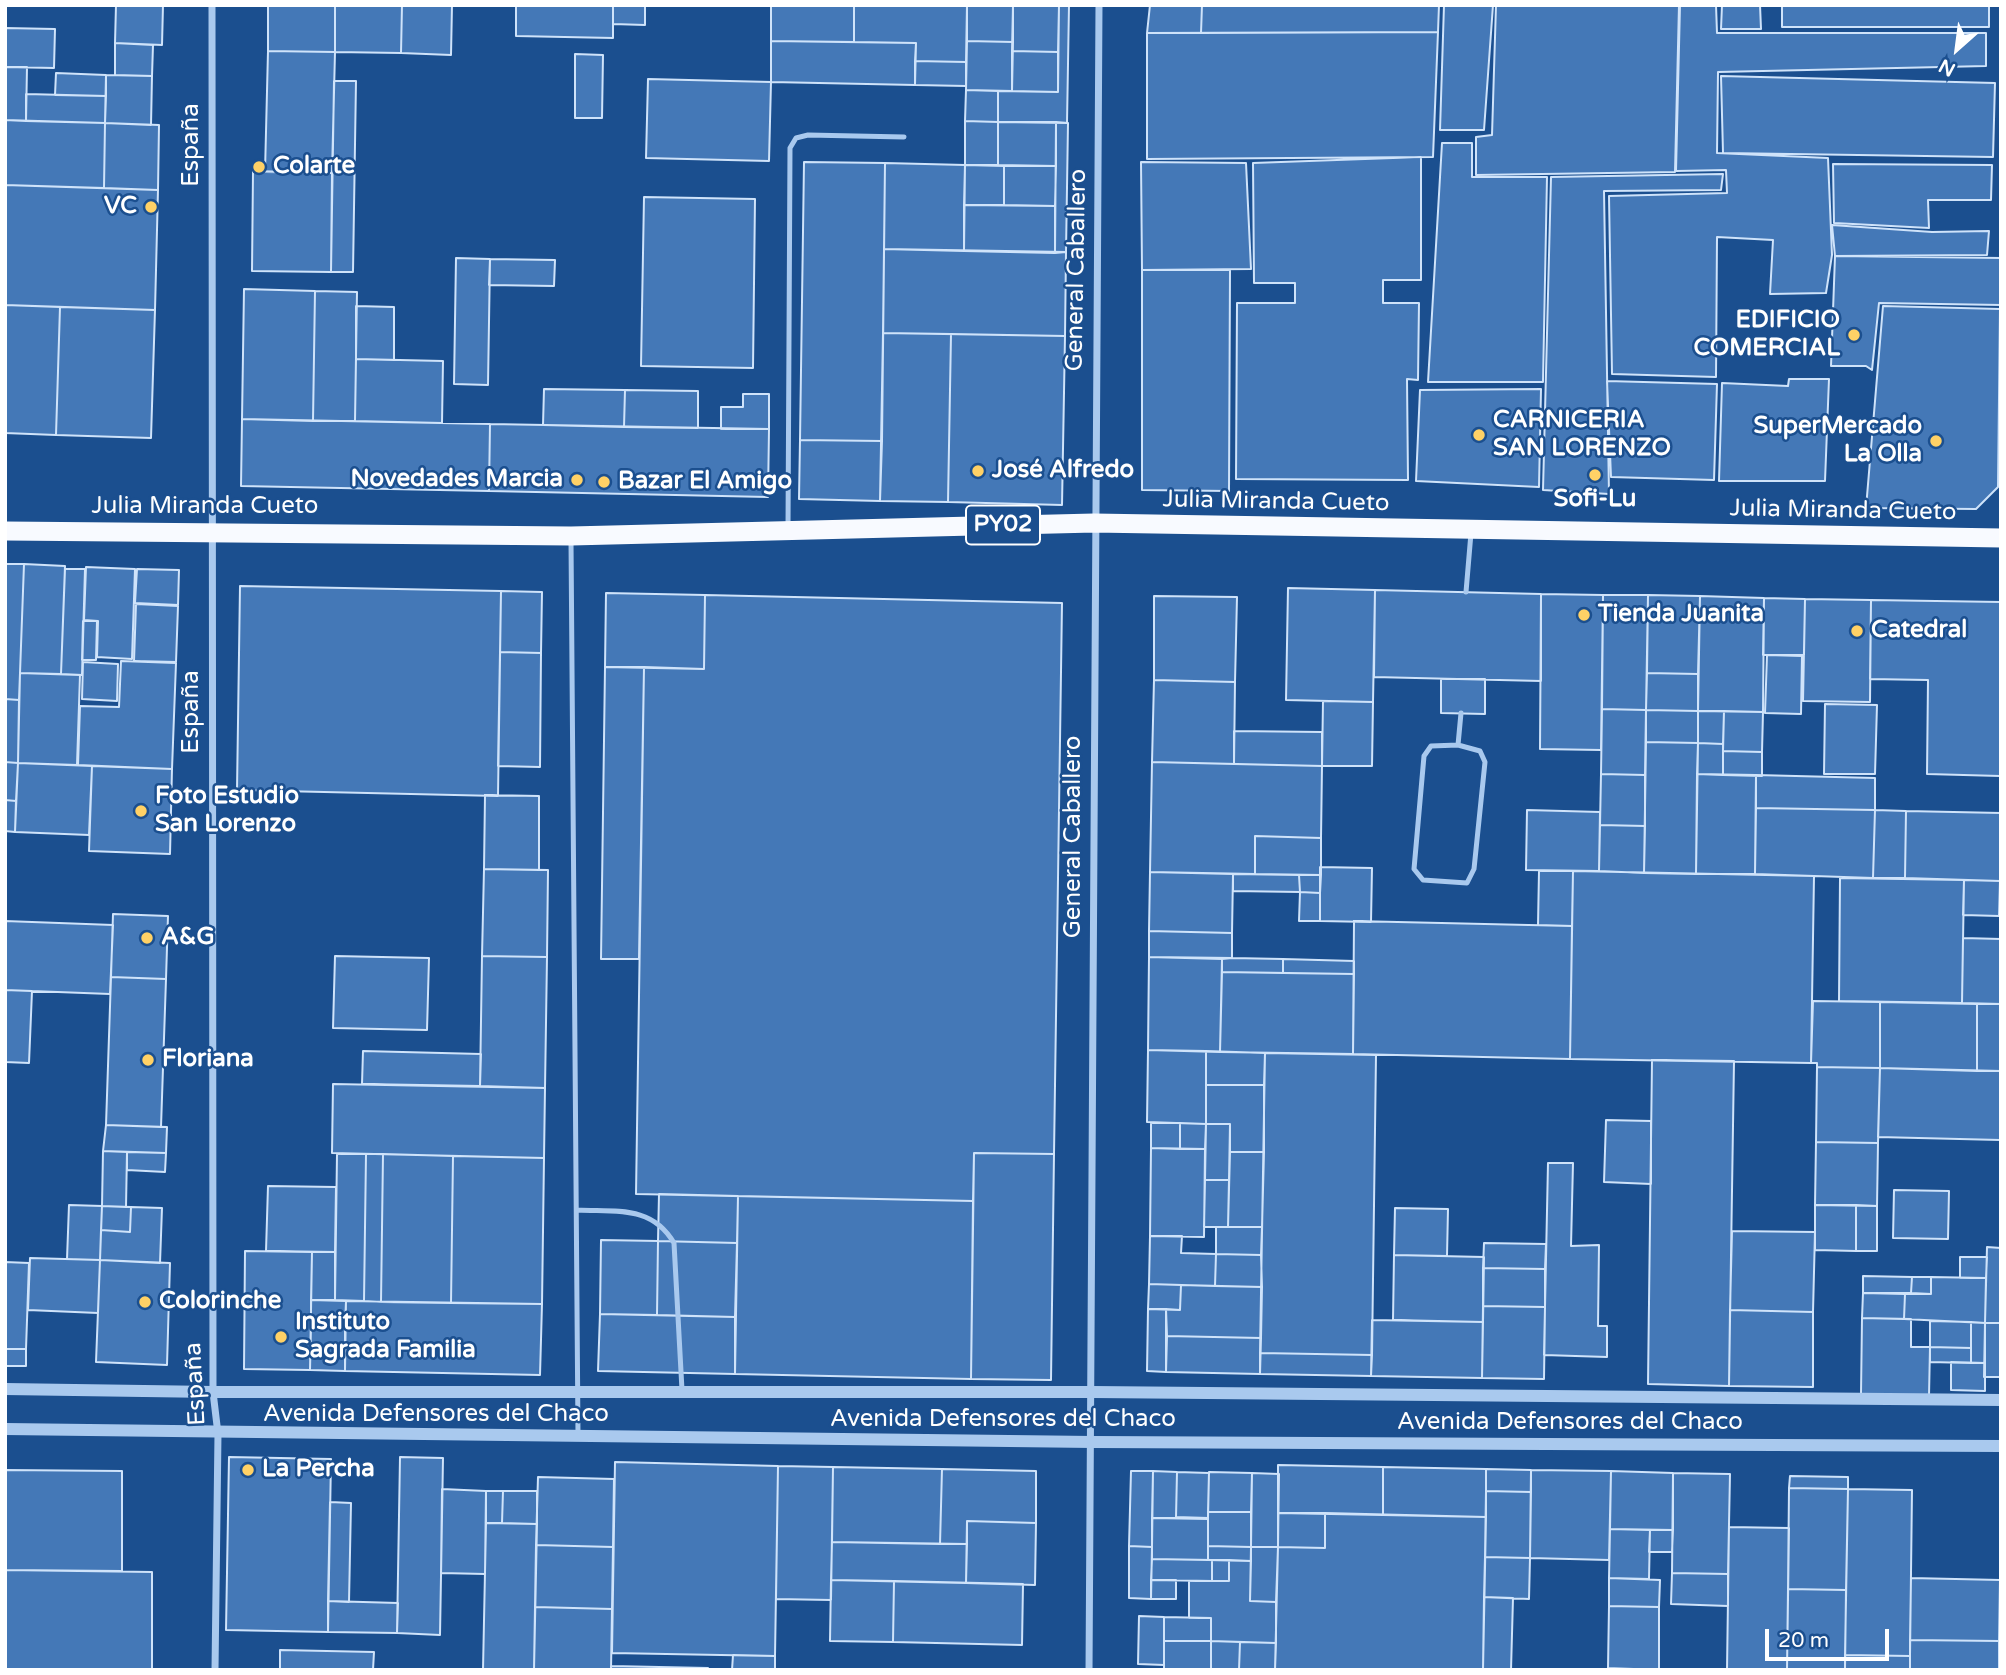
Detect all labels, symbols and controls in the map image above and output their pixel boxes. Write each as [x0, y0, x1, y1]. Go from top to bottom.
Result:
north arrow [1922, 14, 1992, 84]
text: N [1935, 54, 1959, 81]
street label: España [178, 103, 206, 187]
place label: Colarte [273, 153, 355, 181]
marker: Colarte [251, 159, 267, 175]
street label: General Caballero [1061, 168, 1093, 372]
place label: VC [104, 193, 137, 221]
marker: VC [143, 199, 159, 215]
place label: EDIFICIO COMERCIAL [1693, 307, 1840, 363]
marker: EDIFICIO COMERCIAL [1846, 327, 1862, 343]
place label: CARNICERIA SAN LORENZO [1493, 407, 1671, 463]
place label: SuperMercado La Olla [1754, 413, 1922, 469]
marker: CARNICERIA SAN LORENZO [1471, 427, 1487, 443]
marker: SuperMercado La Olla [1928, 433, 1944, 449]
place label: José Alfredo [992, 457, 1134, 485]
marker: José Alfredo [970, 463, 986, 479]
place label: Novedades Marcia [351, 466, 563, 494]
marker: Sofi-Lu [1587, 467, 1603, 483]
place label: Bazar El Amigo [618, 468, 792, 496]
marker: Novedades Marcia [569, 472, 585, 488]
marker: Bazar El Amigo [596, 474, 612, 490]
street label: Julia Miranda Cueto [1162, 486, 1390, 518]
place label: Sofi-Lu [1554, 486, 1636, 514]
street label: Julia Miranda Cueto [92, 493, 318, 521]
street label: Julia Miranda Cueto [1729, 495, 1957, 527]
road number: PY02 [966, 505, 1040, 544]
place label: Tienda Juanita [1598, 601, 1764, 629]
marker: Tienda Juanita [1576, 607, 1592, 623]
place label: Catedral [1871, 617, 1967, 645]
marker: Catedral [1849, 623, 1865, 639]
street label: España [178, 670, 206, 754]
street label: General Caballero [1060, 736, 1088, 938]
place label: Foto Estudio San Lorenzo [155, 783, 299, 839]
marker: Foto Estudio San Lorenzo [133, 803, 149, 819]
place label: A&G [161, 924, 215, 952]
marker: A&G [139, 930, 155, 946]
place label: Floriana [162, 1046, 254, 1074]
marker: Floriana [140, 1052, 156, 1068]
place label: Colorinche [159, 1288, 281, 1316]
marker: Colorinche [137, 1294, 153, 1310]
place label: Instituto Sagrada Familia [295, 1309, 476, 1365]
marker: Instituto Sagrada Familia [273, 1329, 289, 1345]
street label: España [179, 1342, 213, 1426]
street label: Avenida Defensores del Chaco [263, 1401, 609, 1429]
street label: Avenida Defensores del Chaco [830, 1406, 1176, 1434]
street label: Avenida Defensores del Chaco [1397, 1409, 1743, 1437]
place label: La Percha [262, 1456, 375, 1484]
marker: La Percha [240, 1462, 256, 1478]
scale bar [1768, 1616, 1892, 1660]
text: 20 m [1778, 1628, 1829, 1653]

